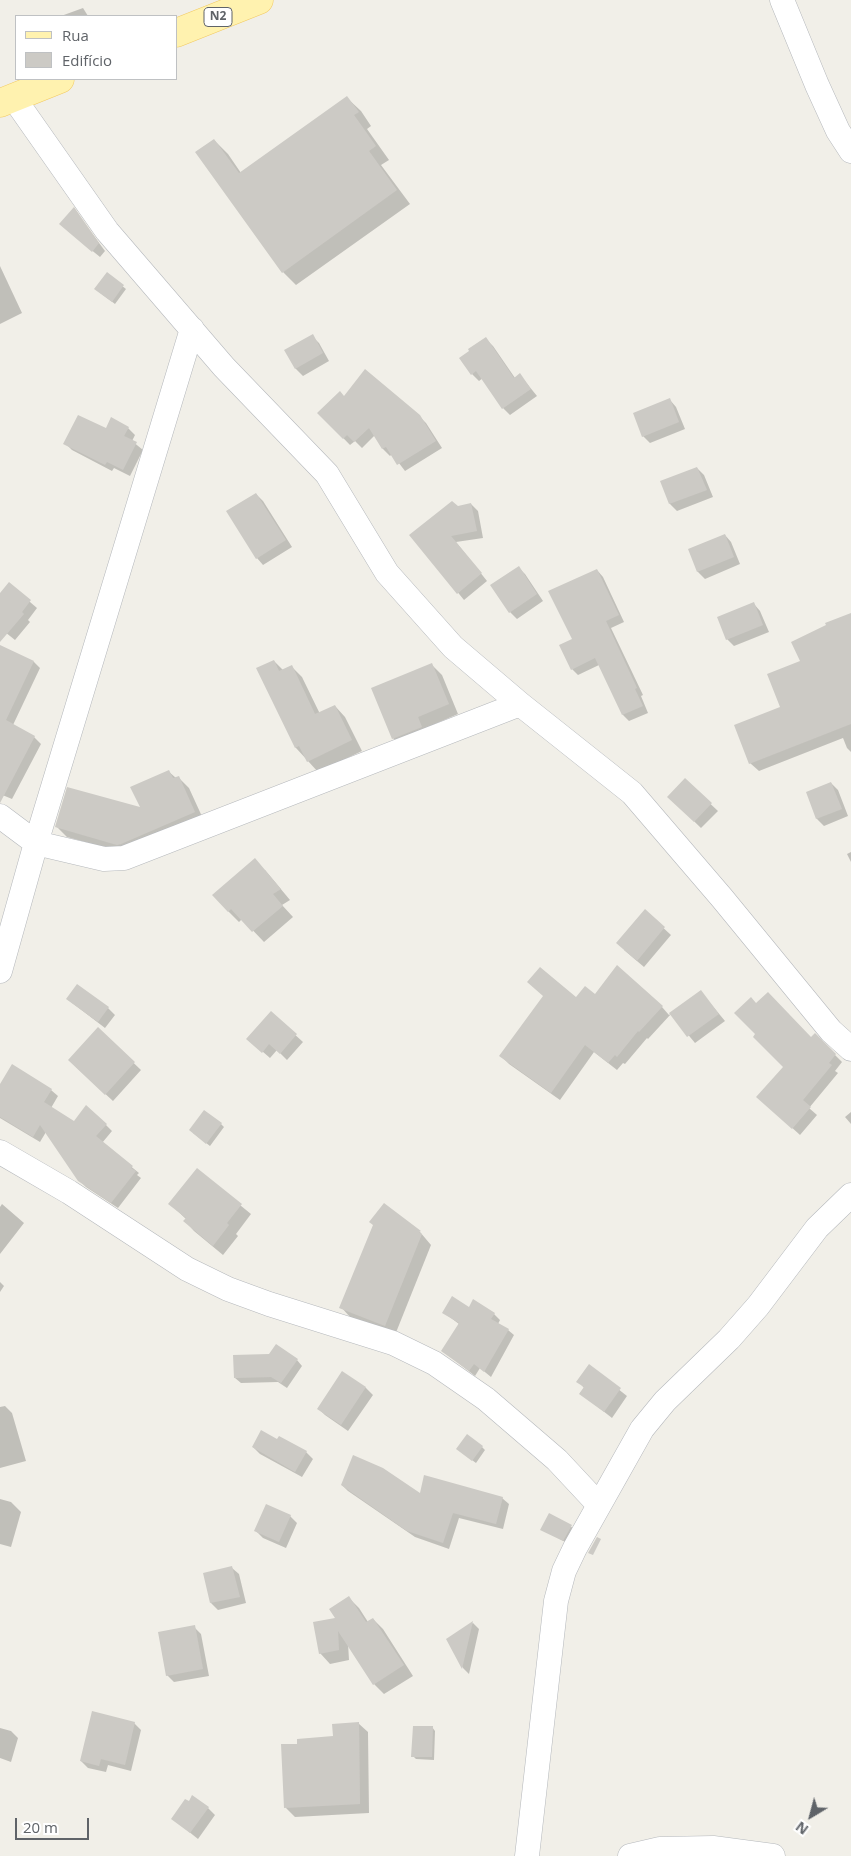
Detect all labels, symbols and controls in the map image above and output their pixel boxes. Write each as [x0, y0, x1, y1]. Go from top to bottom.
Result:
road number: N2 [204, 8, 232, 26]
legend [15, 15, 178, 80]
text: Rua [62, 25, 89, 45]
text: Edifício [62, 50, 112, 70]
north arrow [786, 1791, 836, 1841]
scale bar [18, 1808, 91, 1840]
text: 20 m [23, 1817, 58, 1837]
text: N [791, 1817, 812, 1839]

